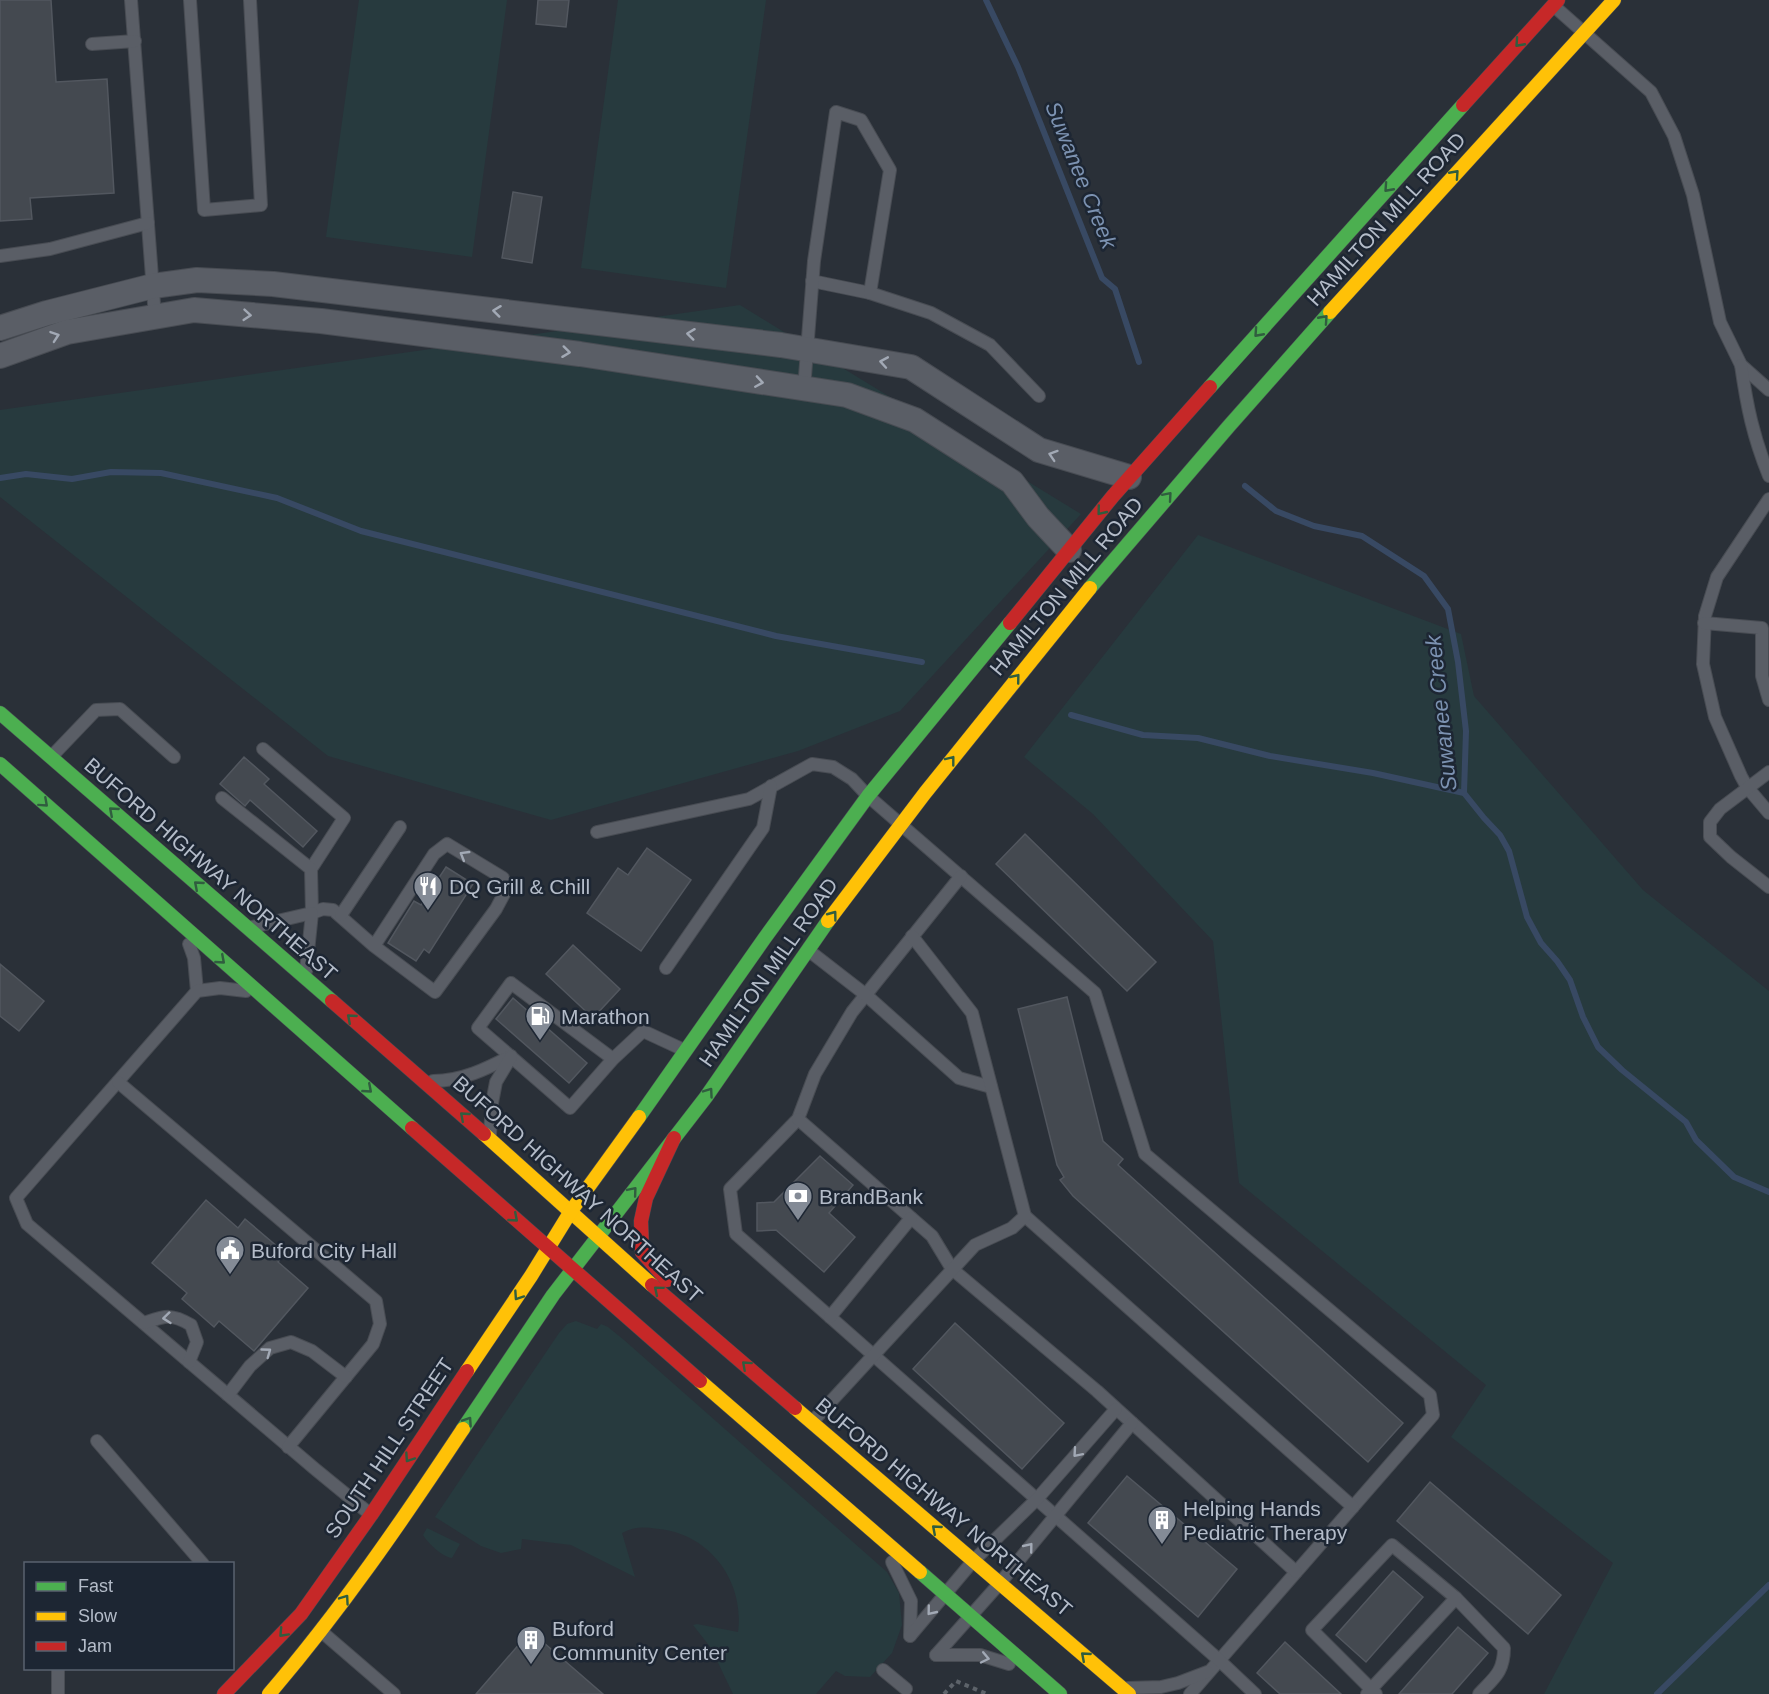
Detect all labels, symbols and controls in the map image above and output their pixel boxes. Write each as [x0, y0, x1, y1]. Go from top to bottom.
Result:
one-way arrow [1515, 37, 1526, 47]
water label: Suwanee Creek [1040, 98, 1122, 253]
street label: HAMILTON MILL ROAD [1302, 128, 1470, 310]
one-way arrow [1448, 170, 1459, 181]
one-way arrow [1384, 181, 1395, 192]
one-way arrow [493, 305, 502, 318]
one-way arrow [243, 308, 252, 321]
one-way arrow [1317, 315, 1328, 325]
one-way arrow [1254, 326, 1265, 337]
one-way arrow [686, 328, 696, 341]
one-way arrow [49, 331, 60, 344]
one-way arrow [562, 346, 571, 358]
one-way arrow [879, 356, 889, 369]
one-way arrow [754, 375, 764, 387]
one-way arrow [1048, 449, 1059, 462]
street label: HAMILTON MILL ROAD [985, 492, 1147, 680]
one-way arrow [1161, 492, 1172, 503]
one-way arrow [1097, 504, 1108, 515]
water label: Suwanee Creek [1420, 633, 1462, 792]
one-way arrow [1009, 674, 1020, 685]
street label: BUFORD HIGHWAY NORTHEAST [80, 753, 342, 985]
one-way arrow [944, 756, 955, 767]
one-way arrow [37, 796, 48, 807]
one-way arrow [109, 807, 120, 818]
one-way arrow [460, 850, 470, 862]
restaurant icon: DQ Grill & Chill [412, 870, 444, 912]
street label: HAMILTON MILL ROAD [694, 873, 842, 1071]
place label: DQ Grill & Chill [449, 875, 590, 898]
one-way arrow [194, 881, 205, 892]
one-way arrow [826, 910, 837, 921]
one-way arrow [214, 953, 225, 964]
fuel station icon: Marathon [524, 1000, 556, 1042]
place label: Marathon [561, 1005, 650, 1028]
one-way arrow [347, 1014, 358, 1025]
street label: BUFORD HIGHWAY NORTHEAST [449, 1071, 707, 1307]
one-way arrow [361, 1082, 372, 1093]
one-way arrow [702, 1087, 713, 1098]
one-way arrow [460, 1112, 471, 1123]
bank icon: BrandBank [782, 1180, 814, 1222]
place label: BrandBank [819, 1185, 923, 1208]
one-way arrow [625, 1187, 636, 1198]
one-way arrow [507, 1211, 518, 1222]
public building icon: Buford City Hall [214, 1234, 246, 1276]
place label: Buford City Hall [251, 1239, 397, 1262]
one-way arrow [654, 1286, 665, 1297]
one-way arrow [513, 1290, 525, 1300]
one-way arrow [162, 1311, 172, 1324]
one-way arrow [260, 1348, 271, 1359]
street label: SOUTH HILL STREET [320, 1354, 458, 1542]
one-way arrow [743, 1361, 753, 1372]
street label: BUFORD HIGHWAY NORTHEAST [811, 1393, 1077, 1621]
one-way arrow [460, 1417, 471, 1428]
one-way arrow [1073, 1446, 1084, 1457]
one-way arrow [405, 1451, 416, 1462]
place label: Helping Hands Pediatric Therapy [1183, 1497, 1348, 1544]
building icon: Helping Hands Pediatric Therapy [1146, 1504, 1178, 1546]
one-way arrow [932, 1526, 943, 1537]
one-way arrow [1022, 1543, 1033, 1554]
legend [24, 1562, 234, 1670]
text: Fast [78, 1576, 113, 1596]
one-way arrow [338, 1595, 349, 1606]
one-way arrow [927, 1604, 938, 1615]
text: Slow [78, 1606, 118, 1626]
place label: Buford Community Center [552, 1617, 727, 1664]
building icon: Buford Community Center [515, 1624, 547, 1666]
one-way arrow [279, 1626, 290, 1637]
text: Jam [78, 1636, 112, 1656]
one-way arrow [980, 1650, 990, 1663]
one-way arrow [1081, 1652, 1092, 1663]

